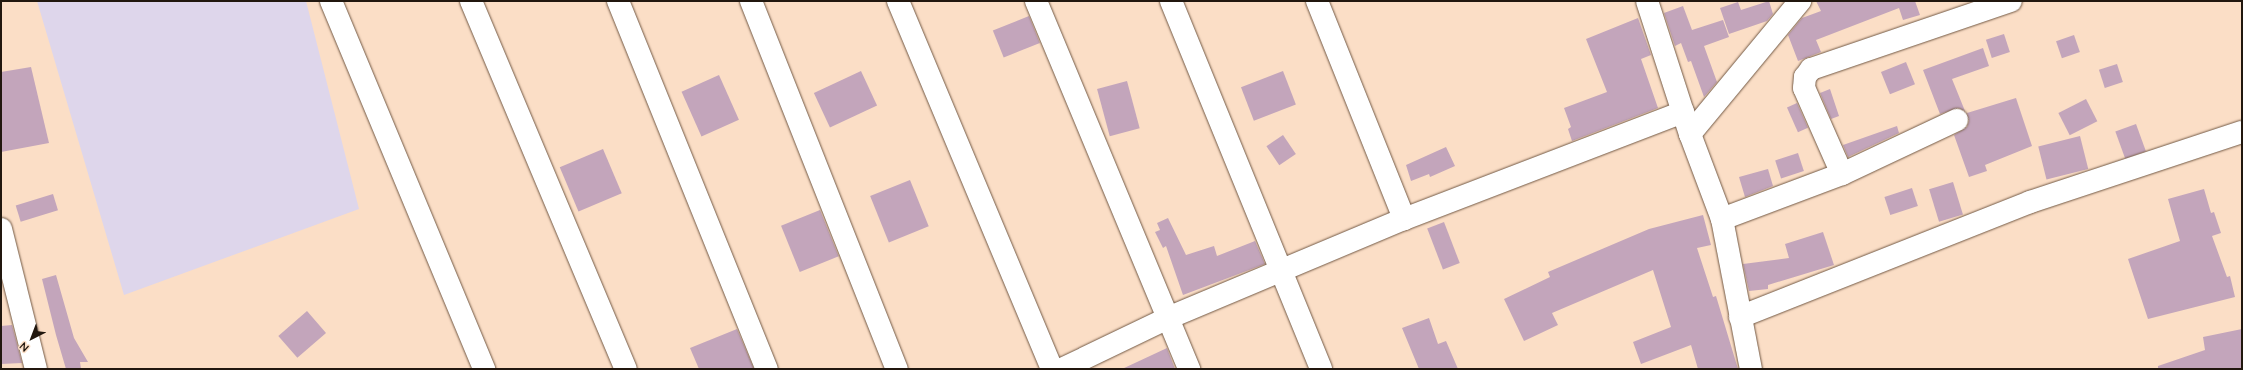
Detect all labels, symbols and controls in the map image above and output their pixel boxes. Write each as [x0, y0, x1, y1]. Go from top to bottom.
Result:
north arrow [12, 318, 52, 358]
text: N [16, 339, 32, 355]

